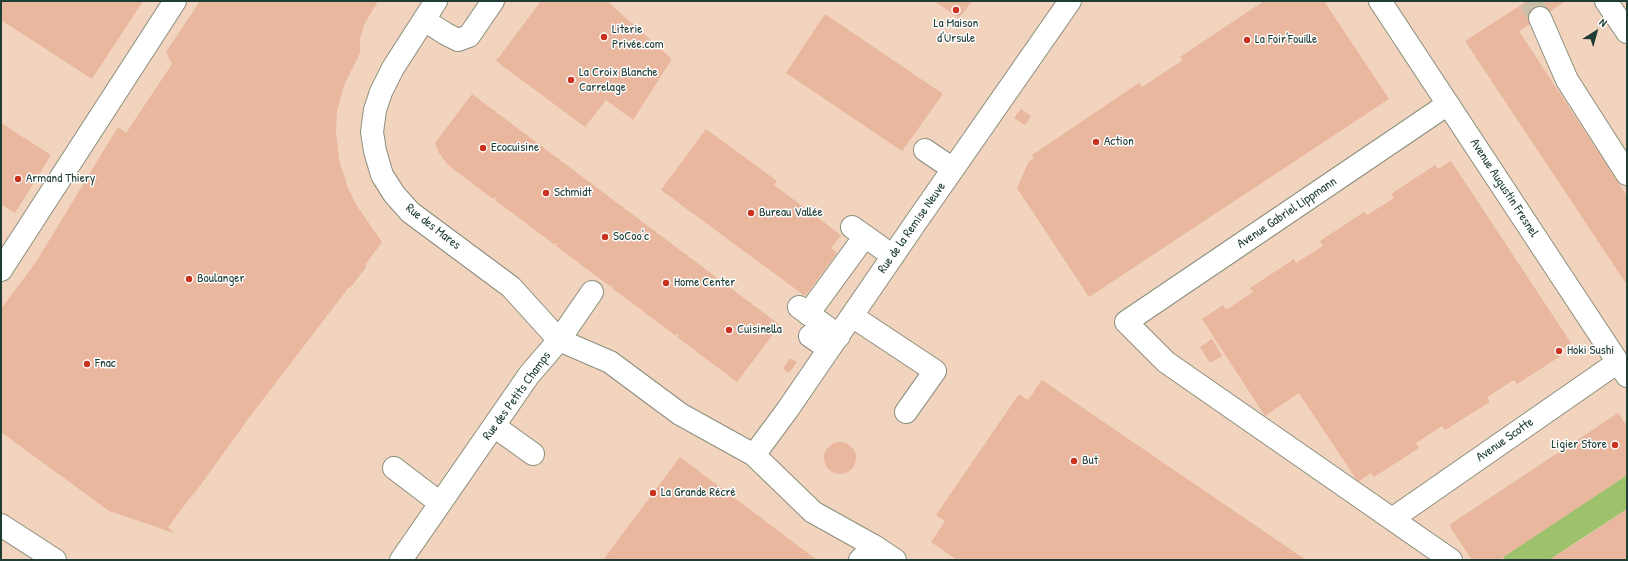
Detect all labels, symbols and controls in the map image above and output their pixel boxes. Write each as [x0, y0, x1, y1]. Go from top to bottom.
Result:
marker: La Maison d'Ursule [951, 5, 961, 15]
north arrow [1576, 12, 1616, 52]
text: N [1597, 15, 1610, 30]
place label: La Maison d'Ursule [934, 16, 978, 47]
place label: Literie Privée.com [612, 22, 664, 53]
marker: Literie Privée.com [599, 32, 609, 42]
place label: La Foir'Fouille [1255, 32, 1317, 48]
marker: La Foir'Fouille [1242, 35, 1252, 45]
place label: La Croix Blanche Carrelage [579, 65, 658, 96]
marker: La Croix Blanche Carrelage [566, 75, 576, 85]
place label: Action [1104, 134, 1134, 150]
street label: Avenue Augustin Fresnel [1466, 136, 1542, 240]
marker: Action [1091, 137, 1101, 147]
place label: Ecocuisine [491, 140, 539, 156]
marker: Ecocuisine [478, 143, 488, 153]
place label: Armand Thiery [26, 171, 95, 187]
marker: Armand Thiery [13, 174, 23, 184]
street label: Avenue Gabriel Lippmann [1234, 174, 1340, 252]
street label: Rue de la Remise Neuve [875, 179, 949, 277]
place label: Schmidt [554, 185, 592, 201]
marker: Schmidt [541, 188, 551, 198]
street label: Rue des Mares [402, 201, 464, 253]
place label: Bureau Vallée [759, 205, 823, 221]
marker: Bureau Vallée [746, 208, 756, 218]
place label: SoCoo'c [613, 229, 649, 245]
marker: SoCoo'c [600, 232, 610, 242]
place label: Boulanger [197, 271, 244, 287]
marker: Boulanger [184, 274, 194, 284]
place label: Home Center [674, 275, 735, 291]
marker: Home Center [661, 278, 671, 288]
place label: Cuisinella [737, 322, 782, 338]
marker: Cuisinella [724, 325, 734, 335]
place label: Hoki Sushi [1567, 343, 1614, 359]
marker: Hoki Sushi [1554, 346, 1564, 356]
street label: Rue des Petits Champs [480, 349, 554, 443]
place label: Fnac [95, 356, 116, 372]
marker: Fnac [82, 359, 92, 369]
street label: Avenue Scotte [1473, 415, 1537, 465]
place label: Ligier Store [1552, 437, 1607, 453]
marker: Ligier Store [1610, 440, 1620, 450]
place label: But [1082, 453, 1098, 469]
marker: But [1069, 456, 1079, 466]
place label: La Grande Récré [661, 485, 736, 501]
marker: La Grande Récré [648, 488, 658, 498]

